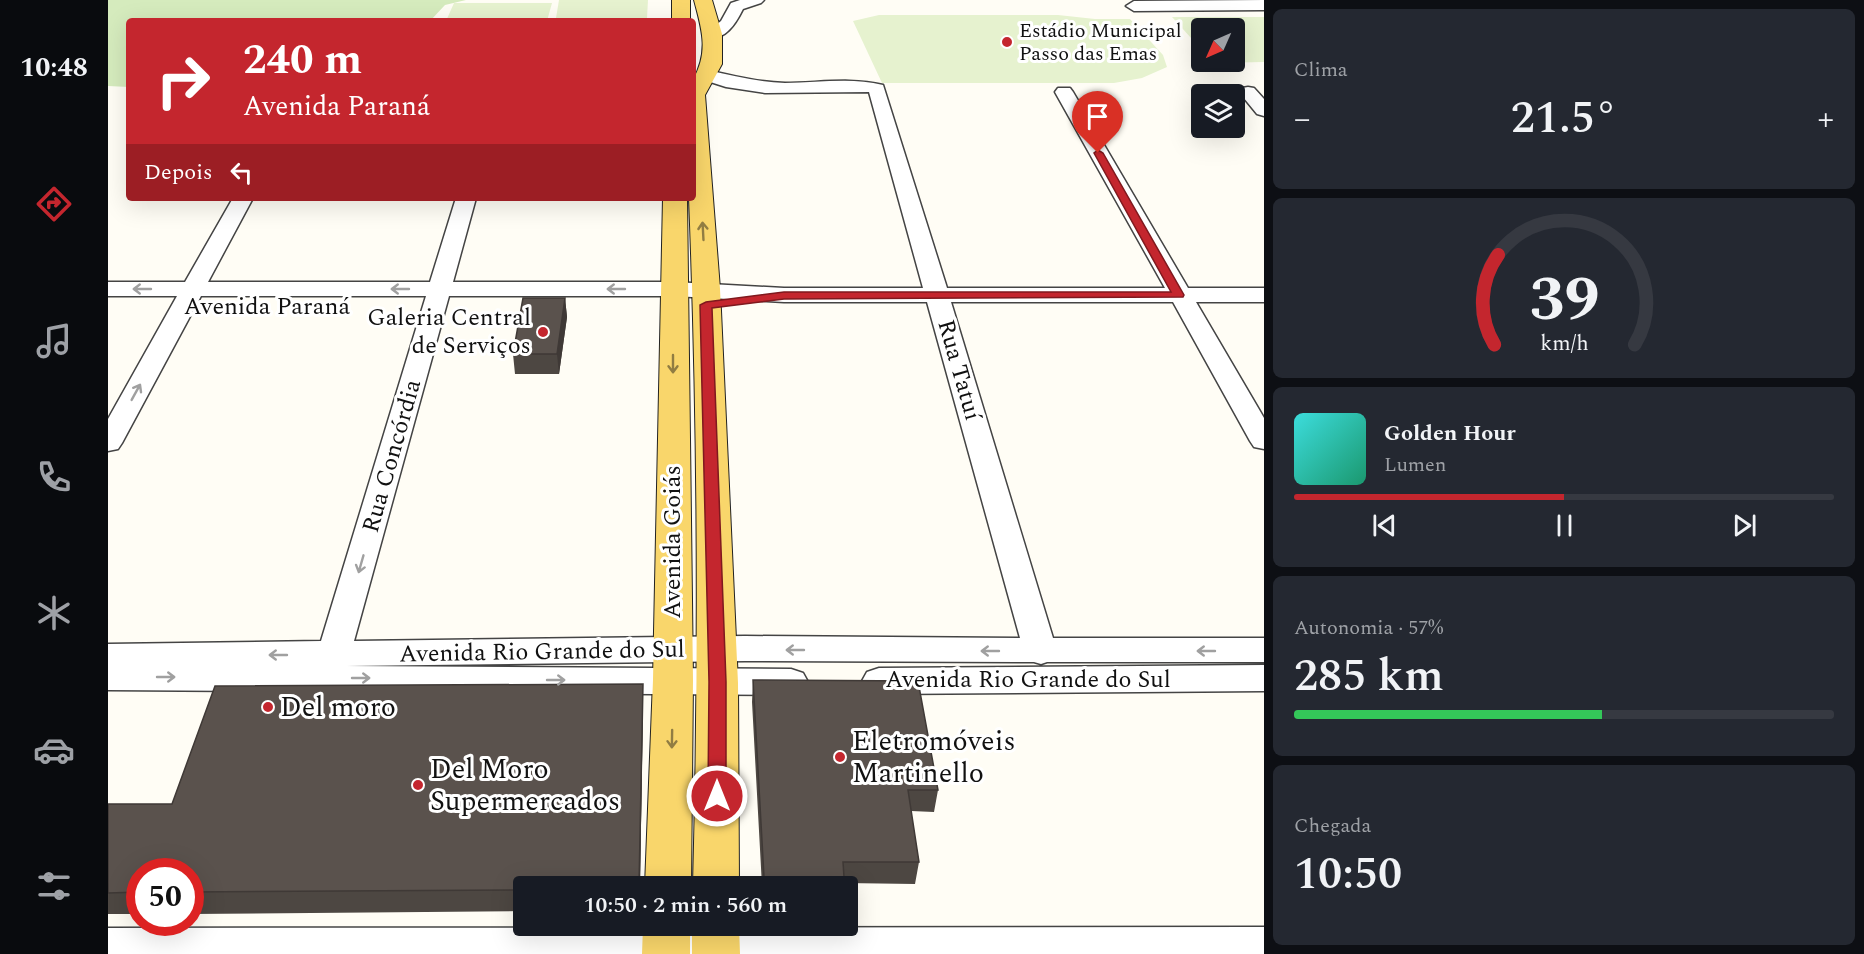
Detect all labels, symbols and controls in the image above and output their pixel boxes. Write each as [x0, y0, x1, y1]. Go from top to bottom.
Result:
place label: Estádio Municipal Passo das Emas [1019, 16, 1182, 69]
north arrow [1191, 18, 1245, 72]
map controls [1191, 18, 1245, 138]
text: 240 m [243, 29, 362, 92]
marker: Estádio Municipal Passo das Emas [1000, 35, 1014, 49]
icon: right [144, 42, 222, 120]
text: 10:48 [20, 47, 88, 89]
text: Clima [1294, 55, 1348, 85]
button: layers [1191, 84, 1245, 138]
text: 21.5° [1511, 84, 1617, 153]
text: Avenida Paraná [243, 86, 430, 128]
pin [1072, 91, 1123, 153]
text: − [1294, 94, 1311, 144]
text: + [1817, 94, 1834, 144]
icon: arrive [1081, 100, 1114, 133]
text: Depois [144, 156, 213, 189]
icon: left [225, 156, 258, 189]
icon: directions [33, 183, 75, 225]
one-way arrow [697, 221, 708, 241]
text: 39 [1529, 253, 1599, 348]
one-way arrow [132, 283, 152, 295]
one-way arrow [390, 283, 410, 295]
one-way arrow [606, 283, 626, 295]
street label: Avenida Paraná [184, 289, 350, 325]
place label: Galeria Central de Serviços [367, 300, 531, 364]
street label: Rua Tatuí [927, 315, 991, 426]
icon: music [33, 320, 75, 362]
marker: Galeria Central de Serviços [536, 325, 550, 339]
text: km/h [1540, 327, 1588, 360]
one-way arrow [667, 354, 679, 374]
street label: Rua Concórdia [353, 375, 431, 537]
one-way arrow [130, 384, 142, 401]
text: Golden Hour [1384, 417, 1516, 450]
text: Lumen [1384, 450, 1446, 480]
icon: phone [33, 456, 75, 498]
street label: Avenida Goiás [655, 465, 691, 619]
icon: previous [1368, 509, 1401, 542]
icon: pause [1548, 509, 1581, 542]
icon: next [1728, 509, 1761, 542]
one-way arrow [355, 554, 366, 573]
icon: climate [33, 592, 75, 634]
text: Autonomia · 57% [1294, 613, 1443, 643]
street label: Avenida Rio Grande do Sul [399, 632, 685, 672]
text: 285 km [1294, 642, 1444, 711]
one-way arrow [785, 644, 805, 656]
one-way arrow [980, 645, 1000, 657]
one-way arrow [1196, 645, 1216, 657]
one-way arrow [269, 649, 289, 661]
street label: Avenida Rio Grande do Sul [885, 662, 1171, 698]
one-way arrow [156, 671, 176, 683]
one-way arrow [351, 672, 371, 684]
one-way arrow [546, 674, 566, 686]
place label: Del moro [280, 686, 396, 729]
marker: Del moro [261, 700, 275, 714]
place label: Eletromóveis Martinello [852, 720, 1016, 795]
one-way arrow [666, 728, 678, 748]
icon: car [33, 729, 75, 771]
place label: Del Moro Supermercados [430, 748, 620, 823]
marker: Eletromóveis Martinello [833, 750, 847, 764]
position arrow [685, 764, 749, 828]
marker: Del Moro Supermercados [411, 778, 425, 792]
text: Chegada [1294, 811, 1371, 841]
text: 10:50 [1294, 840, 1402, 909]
speed limit sign: 50 [126, 858, 204, 936]
icon: filters [33, 865, 75, 907]
text: 10:50 · 2 min · 560 m [584, 889, 787, 922]

